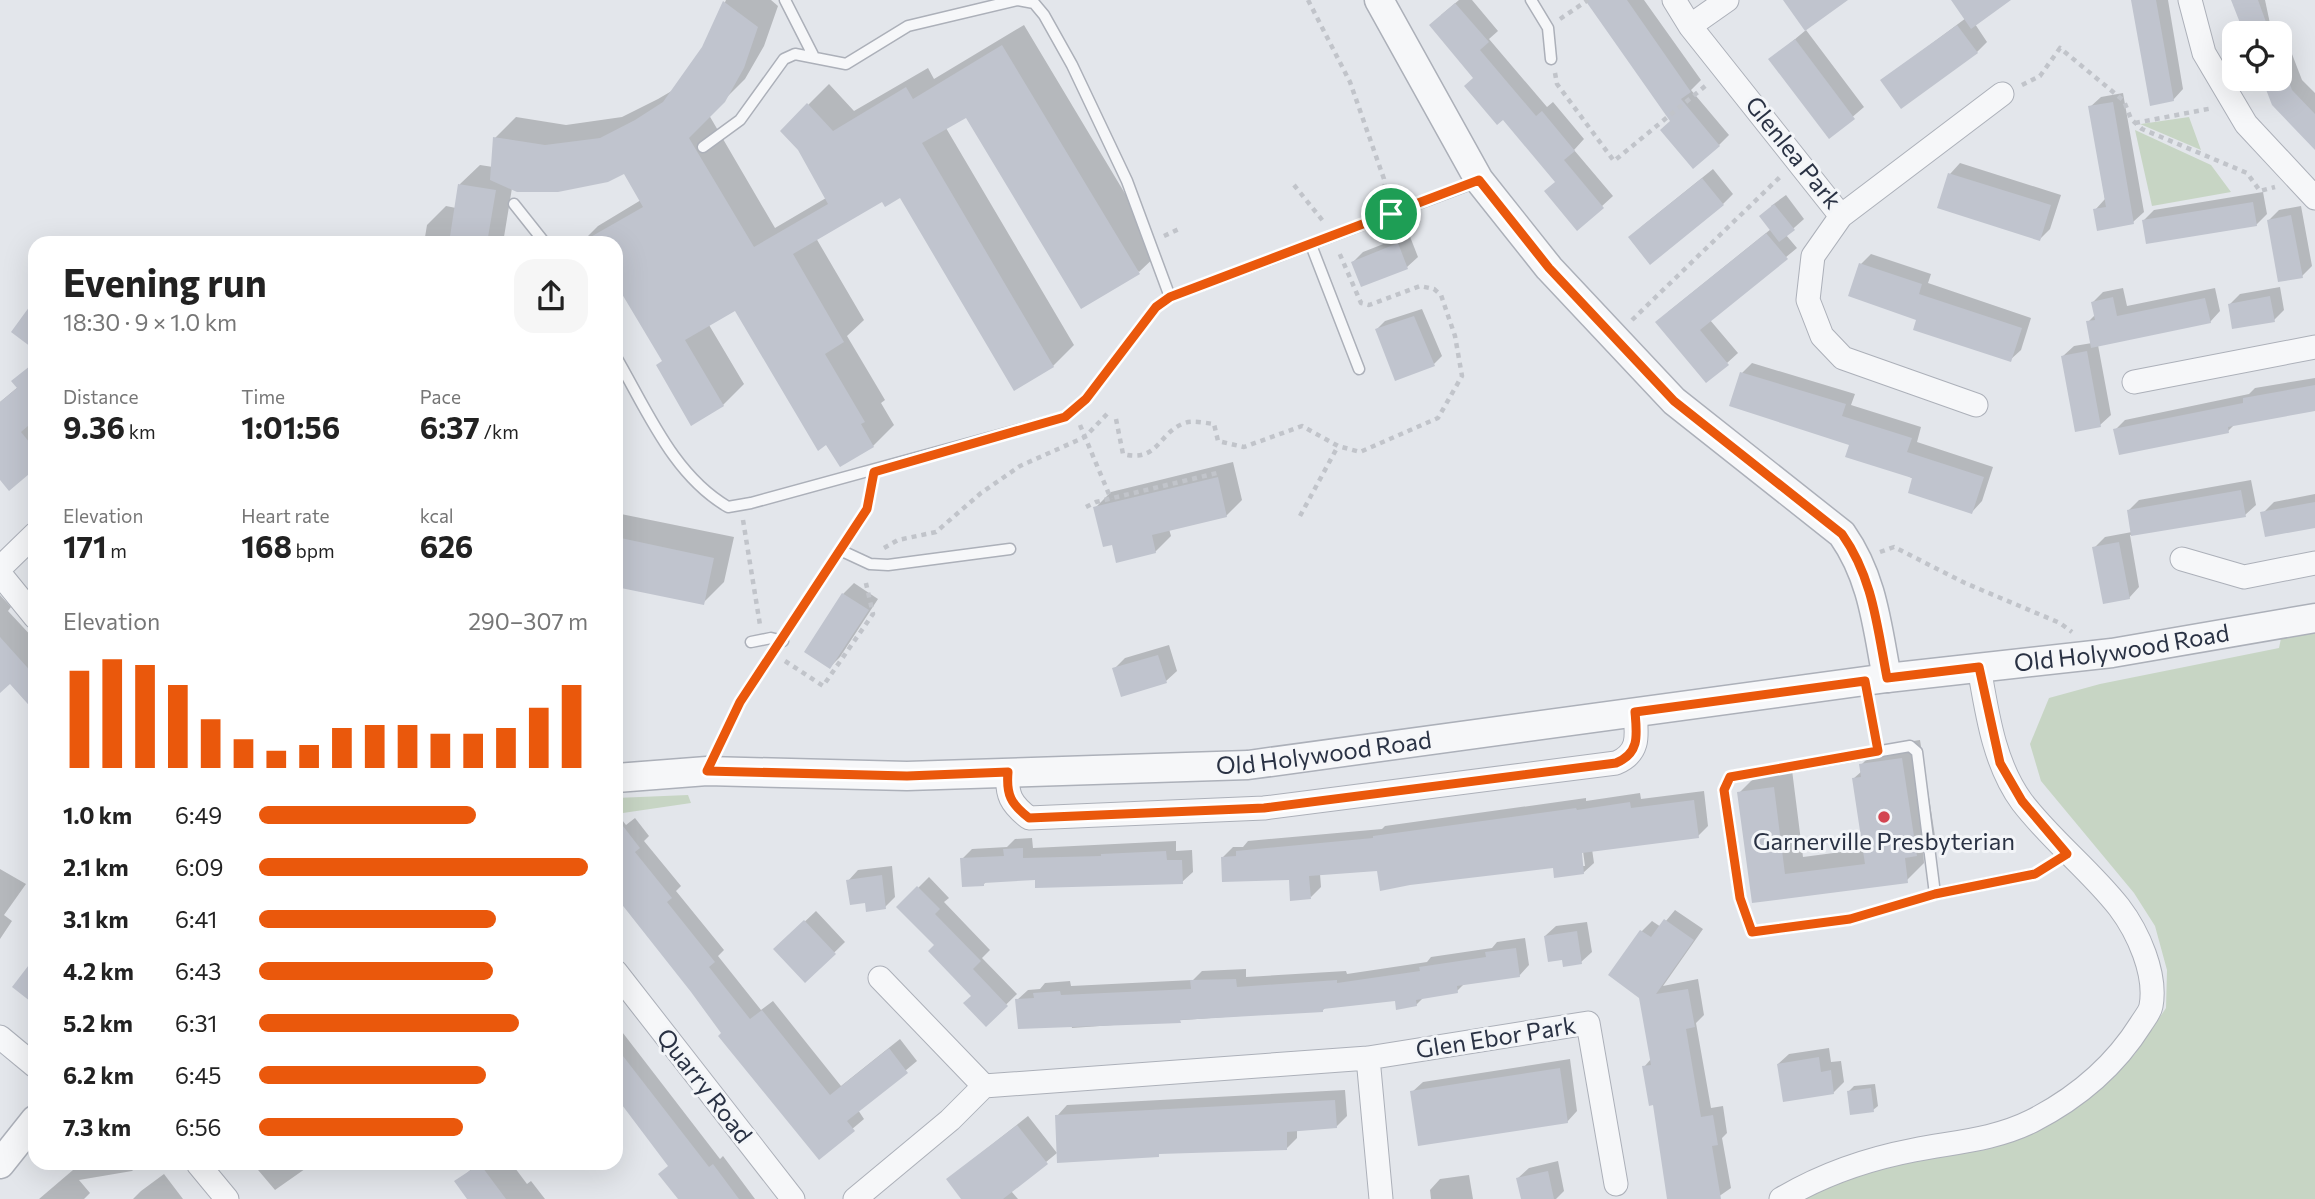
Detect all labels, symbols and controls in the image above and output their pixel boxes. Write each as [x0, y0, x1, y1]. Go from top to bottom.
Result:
map controls [2222, 21, 2292, 91]
button: locate [2222, 21, 2292, 91]
street label: Glenlea Park [1740, 90, 1848, 214]
pin [1361, 184, 1421, 244]
icon: arrive [1372, 195, 1410, 233]
text: Evening run [63, 258, 267, 305]
button: share [514, 259, 588, 333]
text: 18:30 · 9 × 1.0 km [63, 308, 237, 336]
text: Distance [63, 385, 139, 408]
text: Time [241, 385, 285, 408]
text: Pace [420, 385, 461, 408]
text: 9.36 [63, 408, 125, 445]
text: 1:01:56 [241, 408, 340, 445]
text: 6:37 [420, 408, 480, 445]
text: km [125, 420, 156, 443]
text: /km [480, 420, 519, 443]
text: Elevation [63, 504, 143, 527]
text: Heart rate [241, 504, 330, 527]
text: kcal [420, 504, 454, 527]
text: 171 [63, 527, 107, 564]
text: 168 [241, 527, 292, 564]
text: 626 [420, 527, 473, 564]
text: m [107, 539, 127, 562]
text: bpm [292, 539, 335, 562]
text: Elevation [63, 607, 160, 635]
text: 290–307 m [468, 607, 588, 635]
street label: Old Holywood Road [2012, 617, 2231, 677]
street label: Old Holywood Road [1215, 724, 1433, 779]
text: 1.0 km [63, 801, 132, 829]
text: 6:49 [175, 801, 222, 829]
marker: Garnerville Presbyterian [1876, 809, 1892, 825]
place label: Garnerville Presbyterian [1753, 826, 2015, 855]
text: 2.1 km [63, 853, 129, 881]
text: 6:09 [175, 853, 223, 881]
text: 3.1 km [63, 905, 129, 933]
text: 6:41 [175, 905, 217, 933]
text: 4.2 km [63, 957, 134, 985]
text: 6:43 [175, 957, 221, 985]
text: 5.2 km [63, 1009, 133, 1037]
text: 6:31 [175, 1009, 217, 1037]
street label: Glen Ebor Park [1414, 1010, 1578, 1064]
street label: Quarry Road [651, 1022, 759, 1148]
text: 6.2 km [63, 1061, 134, 1089]
text: 6:45 [175, 1061, 221, 1089]
text: 7.3 km [63, 1113, 131, 1141]
text: 6:56 [175, 1113, 222, 1141]

